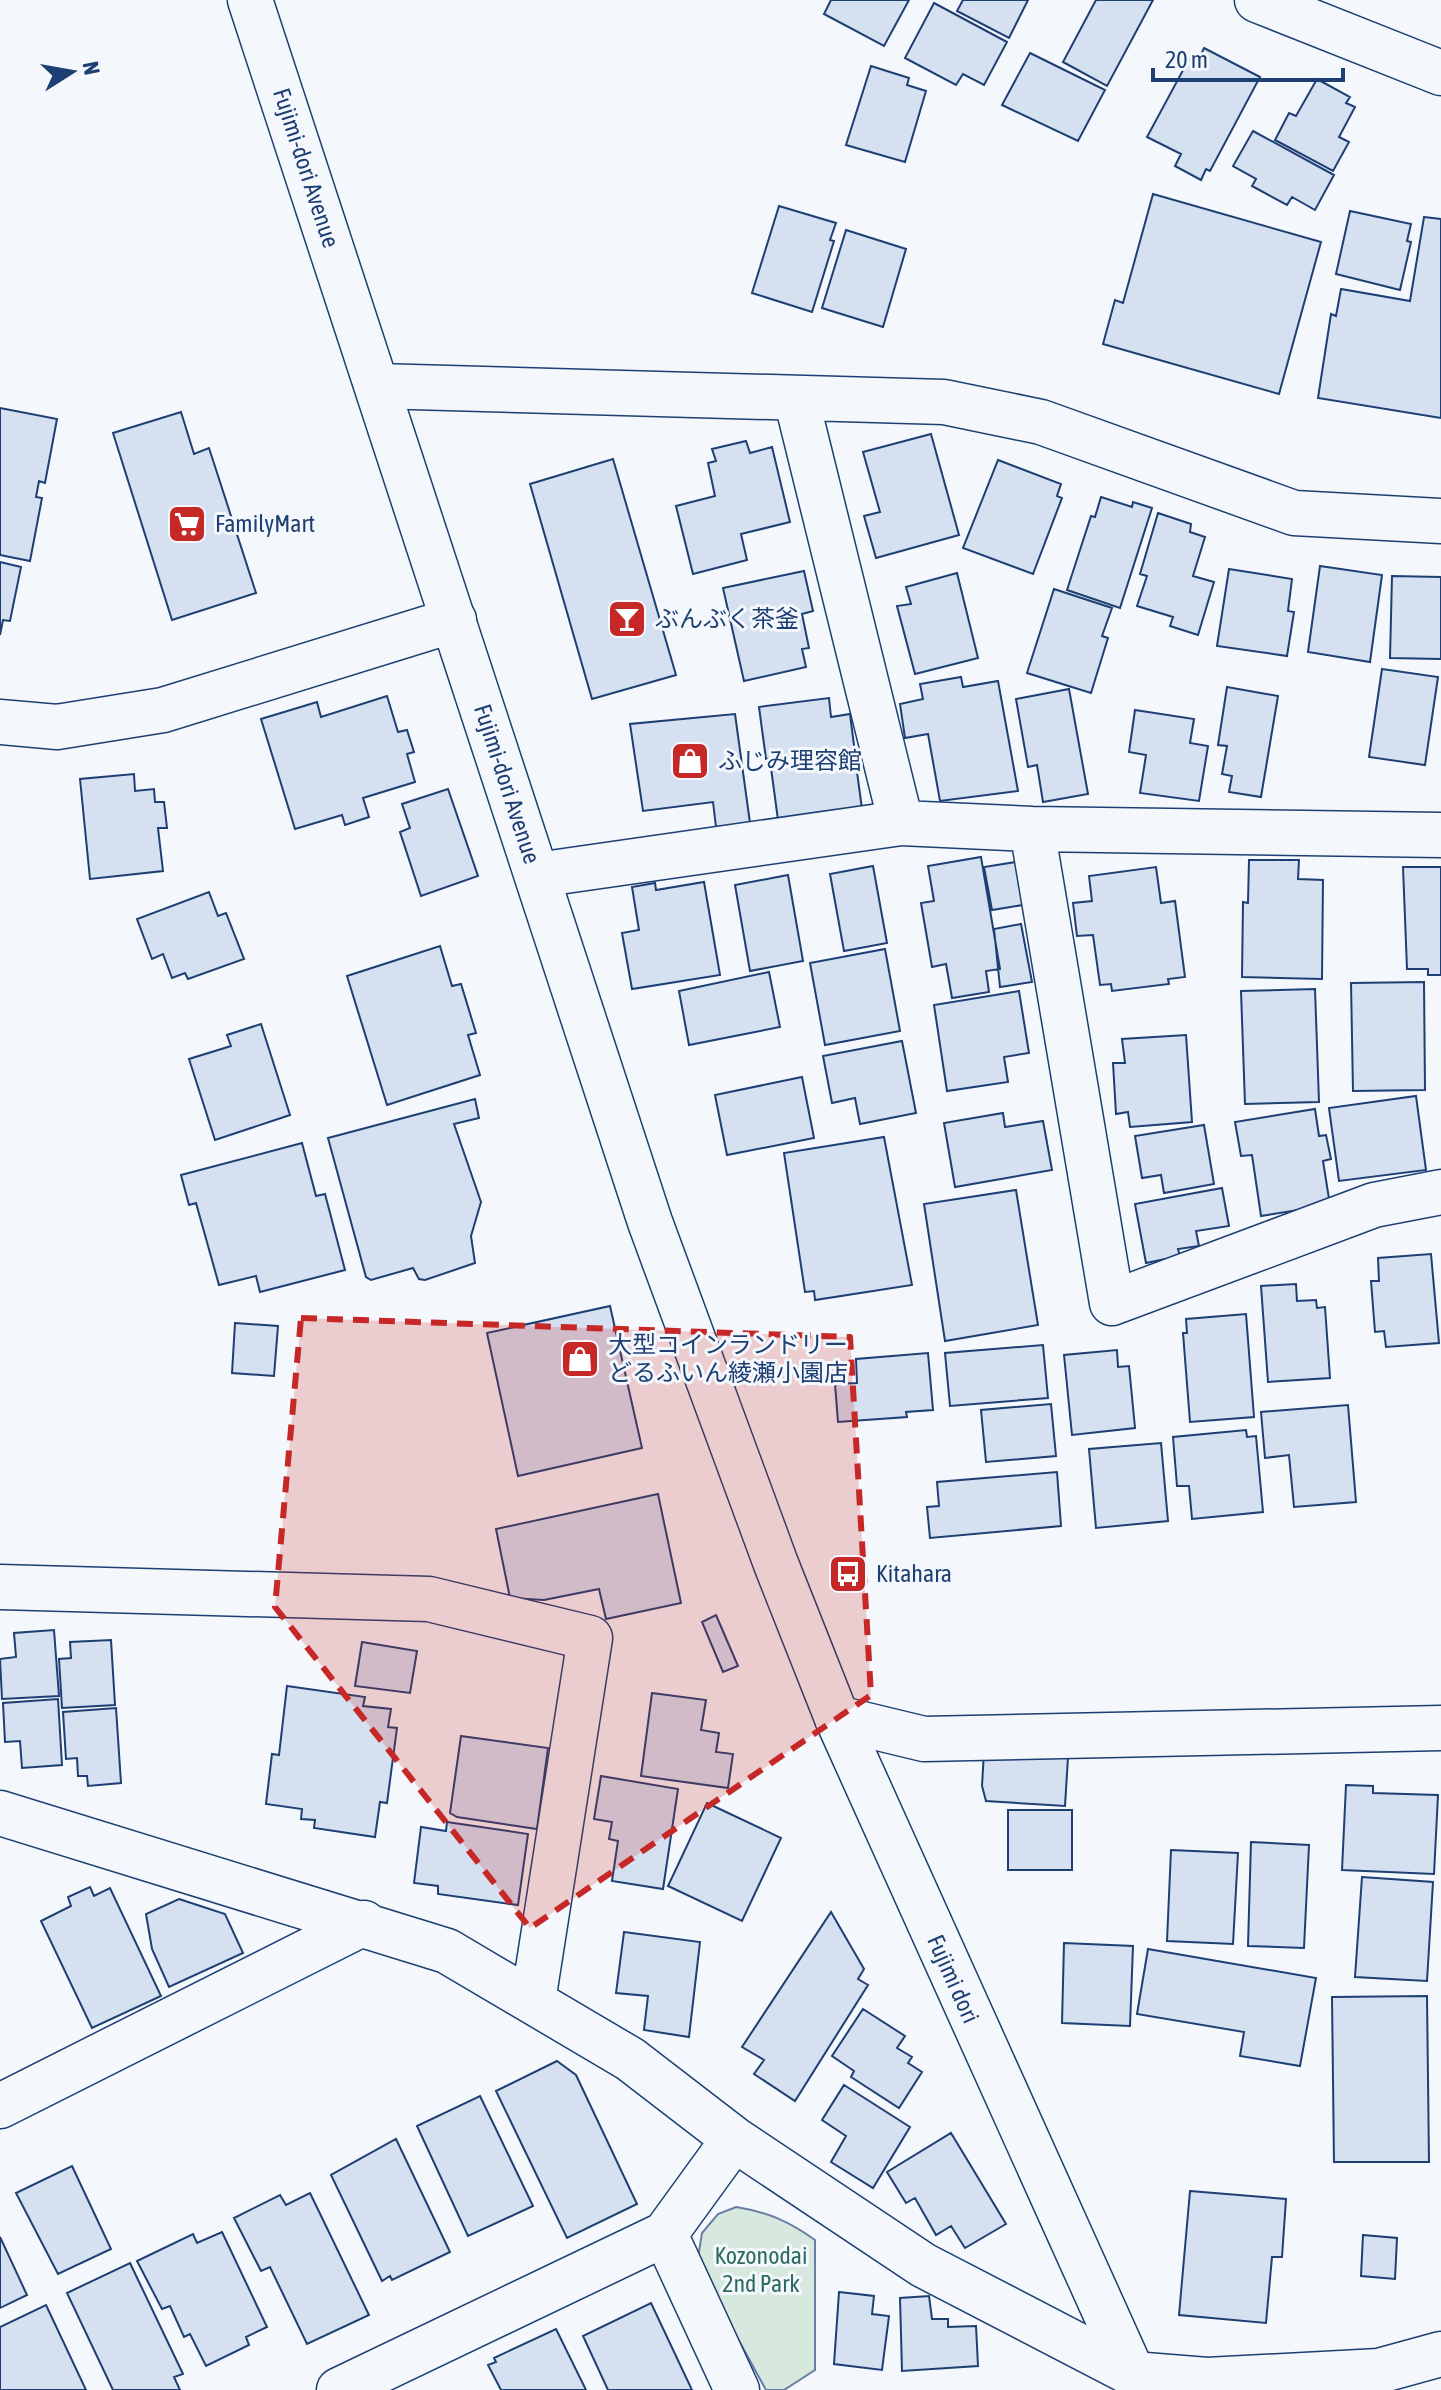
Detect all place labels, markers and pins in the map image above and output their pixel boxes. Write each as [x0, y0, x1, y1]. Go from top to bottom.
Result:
supermarket icon: FamilyMart [166, 503, 208, 545]
place label: FamilyMart [215, 510, 315, 537]
bar icon: ぶんぶく茶釜 [606, 598, 648, 640]
place label: ぶんぶく茶釜 [655, 605, 799, 632]
shop icon: ふじみ理容館 [669, 740, 711, 782]
place label: ふじみ理容館 [718, 747, 862, 774]
place label: 大型コインランドリー どるふいん綾瀬小園店 [608, 1331, 848, 1386]
shop icon: 大型コインランドリー どるふいん綾瀬小園店 [559, 1338, 601, 1380]
bus stop icon: Kitahara [827, 1553, 869, 1595]
place label: Kitahara [876, 1560, 952, 1587]

